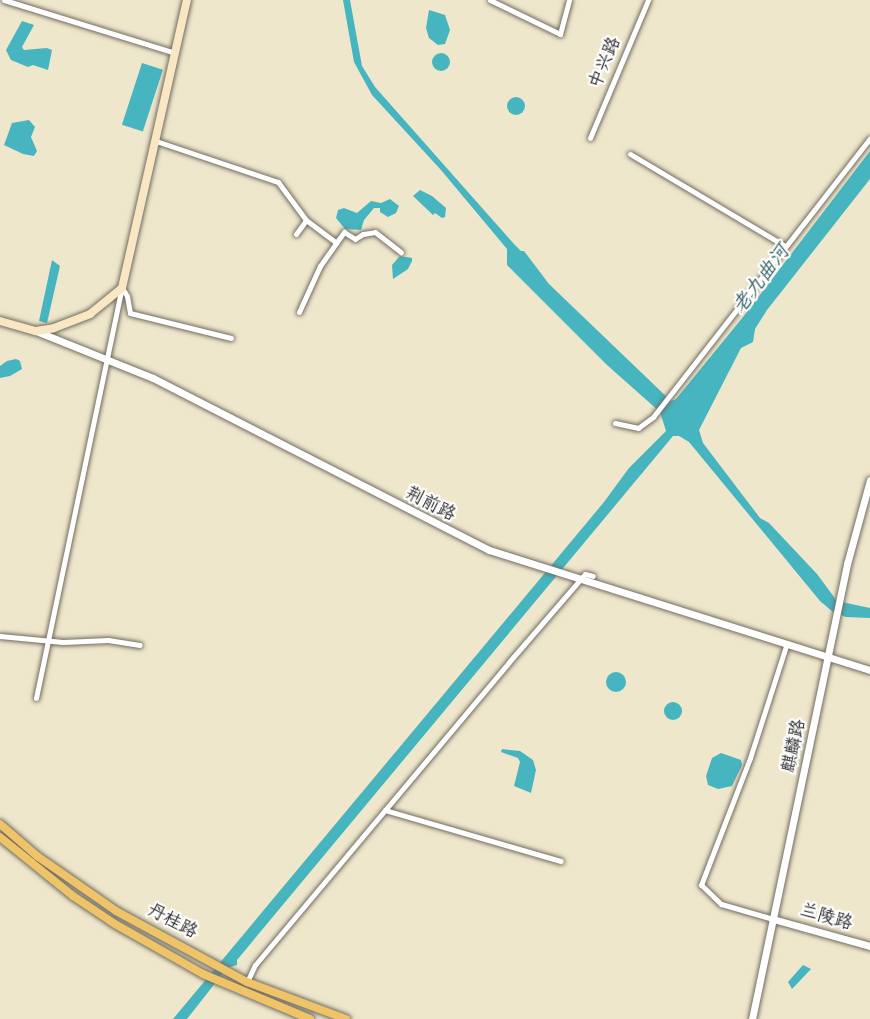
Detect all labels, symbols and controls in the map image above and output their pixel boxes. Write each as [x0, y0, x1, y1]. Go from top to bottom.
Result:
street label: 中兴路 [586, 34, 626, 92]
water label: 老九曲河 [728, 241, 796, 319]
street label: 荆前路 [401, 483, 459, 527]
street label: 麒麟路 [779, 717, 811, 775]
street label: 丹桂路 [143, 900, 201, 944]
street label: 兰陵路 [797, 900, 855, 936]

